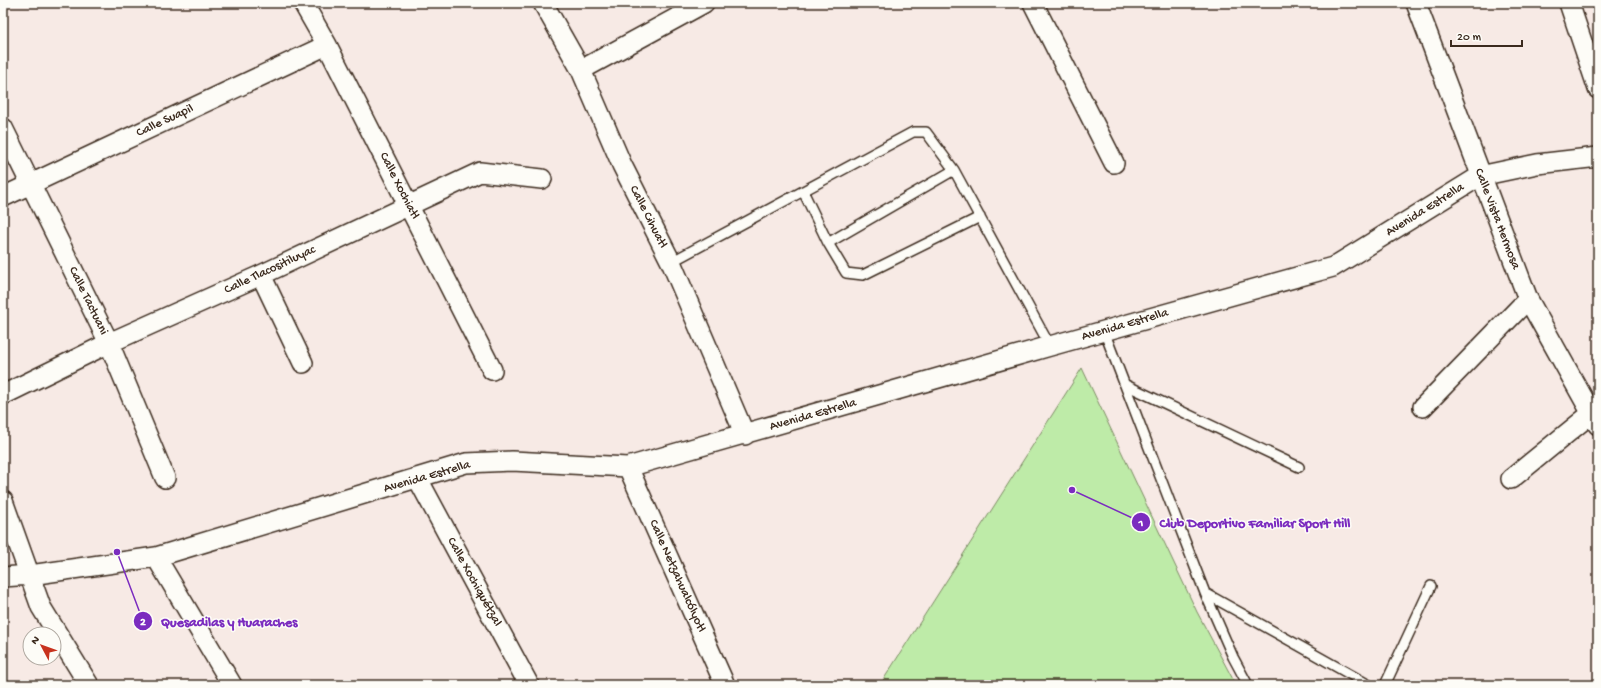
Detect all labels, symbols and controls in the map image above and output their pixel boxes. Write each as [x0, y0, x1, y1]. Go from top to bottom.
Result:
scale bar [1451, 22, 1522, 48]
text: 20 m [1457, 31, 1482, 45]
street label: Calle Suapil [134, 101, 196, 141]
street label: Calle Xochiatl [376, 150, 422, 222]
street label: Calle Vista Hermosa [1471, 166, 1523, 272]
street label: Avenida Estrella [1383, 180, 1468, 240]
street label: Calle Cihuatl [626, 183, 670, 251]
street label: Calle Tlacositiluyac [222, 242, 318, 298]
street label: Calle Tactuani [65, 264, 111, 338]
street label: Avenida Estrella [1080, 305, 1171, 345]
street label: Avenida Estrella [768, 395, 859, 435]
street label: Avenida Estrella [382, 457, 473, 497]
callout: Club Deportivo Familiar Sport Hill [1131, 509, 1358, 535]
text: Club Deportivo Familiar Sport Hill [1159, 516, 1350, 533]
street label: Calle Netzahualcólyotl [645, 517, 709, 635]
text: 1 [1138, 517, 1144, 531]
street label: Calle Xochiquétzal [443, 535, 505, 629]
callout: Quesadilas y Huaraches [133, 608, 305, 634]
text: Quesadilas y Huaraches [161, 615, 298, 632]
text: 2 [140, 616, 146, 630]
north arrow [22, 626, 62, 666]
text: N [29, 634, 43, 647]

